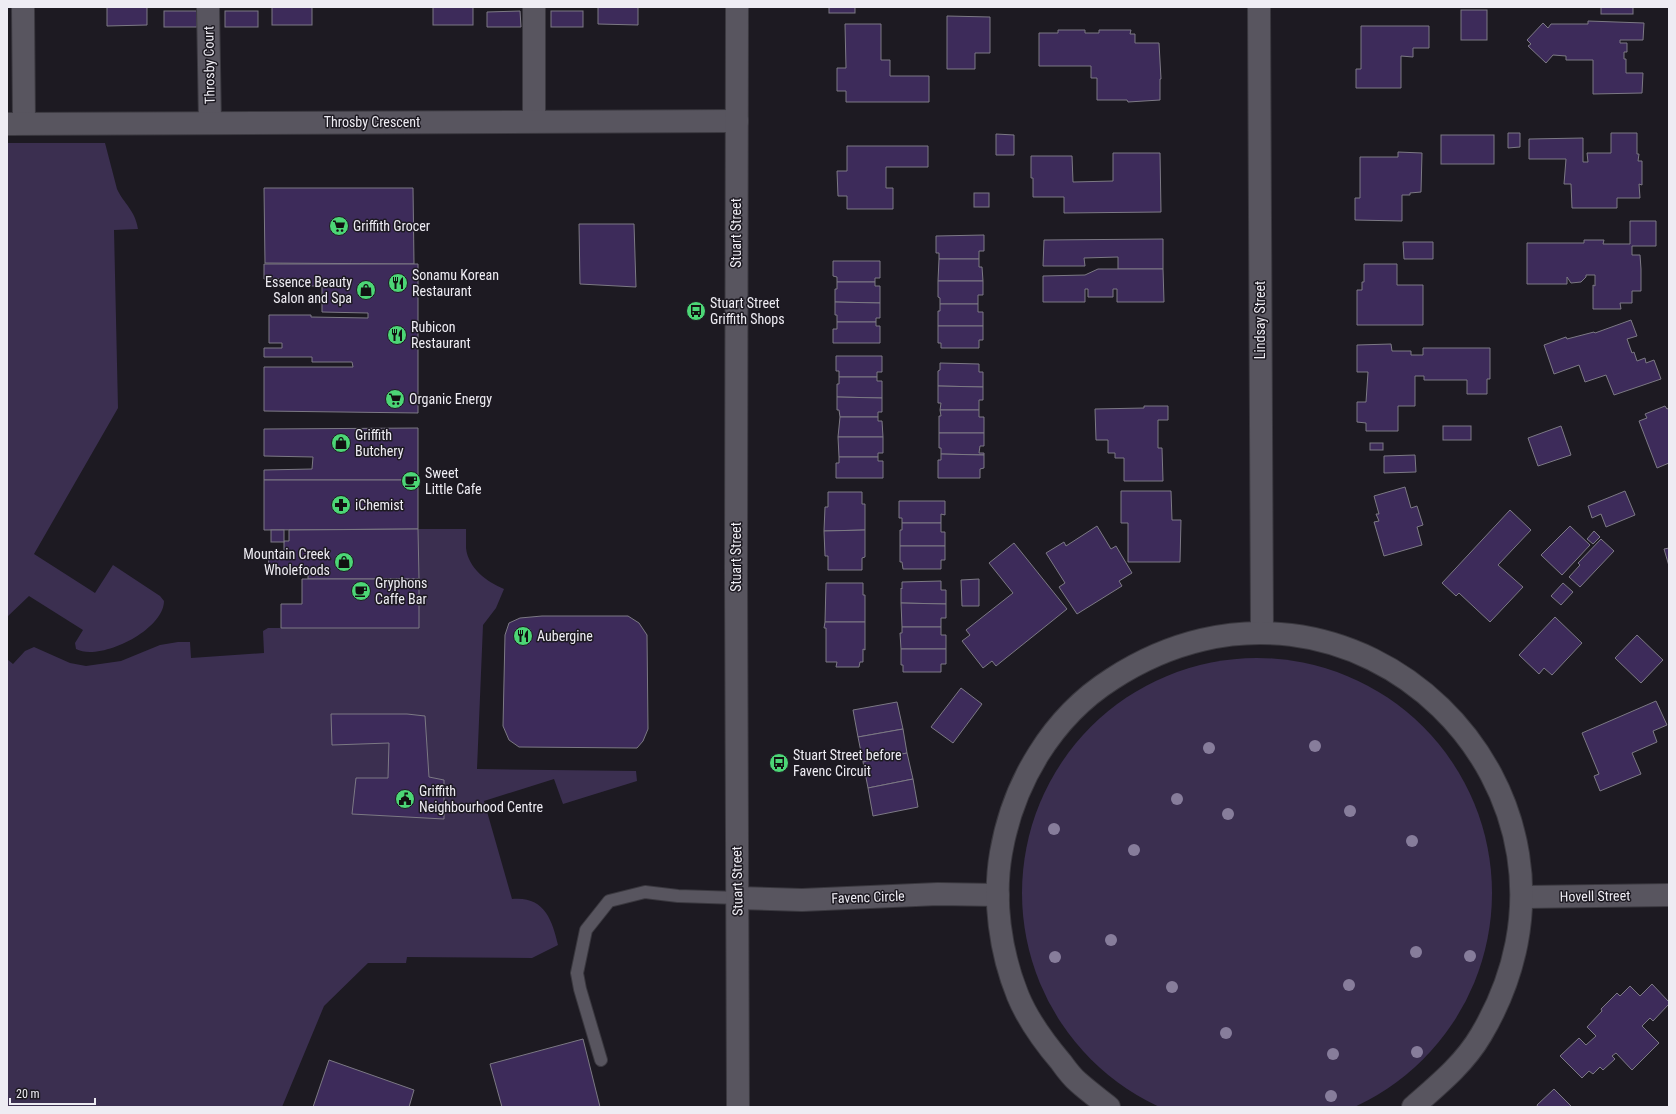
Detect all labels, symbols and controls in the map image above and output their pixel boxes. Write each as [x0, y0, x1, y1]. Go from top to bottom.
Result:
street label: Throsby Court [200, 26, 218, 104]
street label: Throsby Crescent [324, 114, 420, 130]
street label: Stuart Street [728, 198, 744, 268]
supermarket icon: Griffith Grocer [328, 215, 350, 237]
place label: Griffith Grocer [353, 218, 430, 234]
place label: Sonamu Korean Restaurant [412, 267, 499, 299]
restaurant icon: Sonamu Korean Restaurant [387, 272, 409, 294]
place label: Essence Beauty Salon and Spa [265, 274, 352, 306]
shop icon: Essence Beauty Salon and Spa [355, 279, 377, 301]
street label: Lindsay Street [1252, 281, 1268, 359]
place label: Stuart Street Griffith Shops [710, 295, 785, 327]
bus stop icon: Stuart Street Griffith Shops [685, 300, 707, 322]
place label: Rubicon Restaurant [411, 319, 471, 351]
restaurant icon: Rubicon Restaurant [386, 324, 408, 346]
supermarket icon: Organic Energy [384, 388, 406, 410]
place label: Organic Energy [409, 391, 492, 407]
place label: Griffith Butchery [355, 427, 404, 459]
shop icon: Griffith Butchery [330, 432, 352, 454]
place label: Sweet Little Cafe [425, 465, 482, 497]
cafe icon: Sweet Little Cafe [400, 470, 422, 492]
pharmacy icon: iChemist [330, 494, 352, 516]
place label: iChemist [355, 497, 404, 513]
street label: Stuart Street [728, 522, 744, 592]
place label: Mountain Creek Wholefoods [243, 546, 331, 578]
shop icon: Mountain Creek Wholefoods [333, 551, 355, 573]
place label: Gryphons Caffe Bar [375, 575, 427, 607]
cafe icon: Gryphons Caffe Bar [350, 580, 372, 602]
restaurant icon: Aubergine [512, 625, 534, 647]
place label: Aubergine [537, 628, 593, 644]
place label: Stuart Street before Favenc Circuit [793, 747, 902, 779]
bus stop icon: Stuart Street before Favenc Circuit [768, 752, 790, 774]
place label: Griffith Neighbourhood Centre [419, 783, 544, 815]
public building icon: Griffith Neighbourhood Centre [394, 788, 416, 810]
street label: Stuart Street [728, 846, 746, 916]
street label: Hovell Street [1560, 887, 1630, 905]
street label: Favenc Circle [831, 888, 905, 906]
scale bar [10, 1080, 95, 1106]
text: 20 m [16, 1087, 40, 1101]

